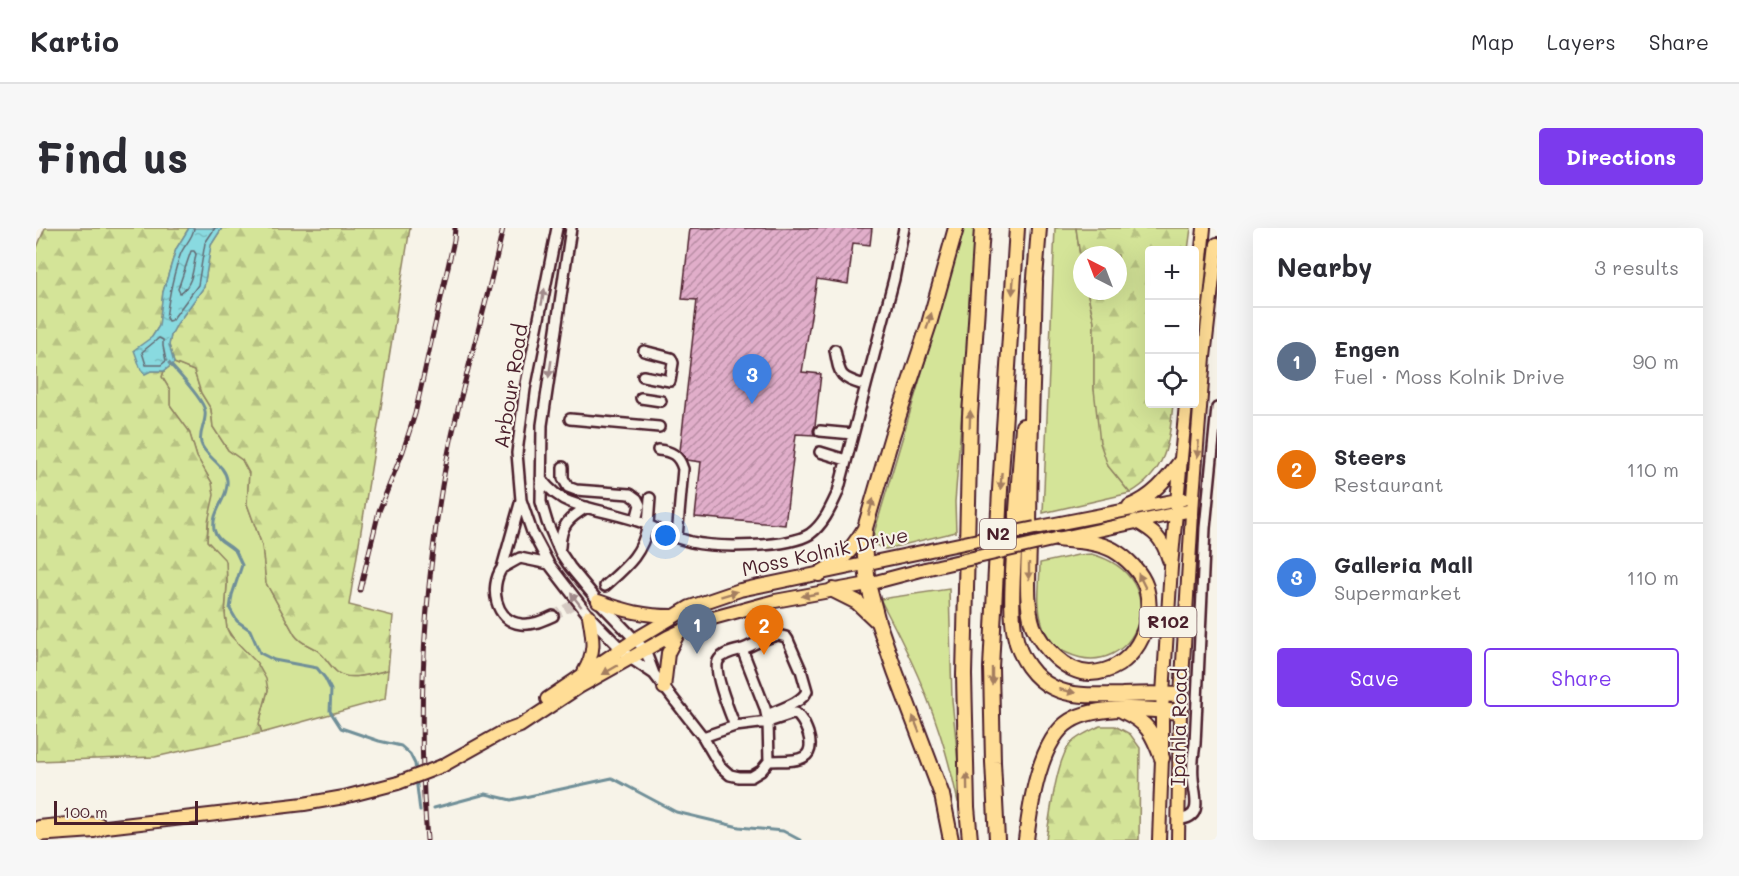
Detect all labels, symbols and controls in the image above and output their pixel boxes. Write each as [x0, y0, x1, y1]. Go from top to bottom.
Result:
text: Kartio [30, 23, 119, 59]
text: Map [1471, 28, 1514, 55]
text: Layers [1547, 28, 1616, 55]
text: Share [1649, 28, 1709, 55]
button: Directions [1539, 128, 1703, 185]
text: Find us [36, 129, 188, 184]
north arrow [1073, 246, 1127, 300]
map controls [1145, 246, 1199, 408]
button: + [1145, 246, 1199, 300]
text: Nearby [1277, 250, 1372, 284]
text: 3 results [1594, 254, 1679, 280]
one-way arrow [1008, 277, 1018, 296]
one-way arrow [539, 287, 548, 306]
button: − [1145, 300, 1199, 354]
one-way arrow [925, 312, 934, 330]
street label: Arbour Road [487, 322, 533, 450]
text: Engen [1334, 334, 1400, 363]
text: 1 [1292, 348, 1301, 374]
text: 90 m [1633, 348, 1679, 374]
pin: 3 [732, 354, 772, 404]
button: locate [1145, 354, 1199, 408]
one-way arrow [546, 360, 555, 379]
text: Fuel · Moss Kolnik Drive [1334, 363, 1565, 389]
one-way arrow [965, 409, 974, 428]
one-way arrow [1193, 439, 1203, 458]
text: Steers [1334, 442, 1406, 471]
text: 2 [1291, 456, 1302, 482]
text: 110 m [1626, 456, 1679, 482]
text: Restaurant [1334, 471, 1444, 497]
one-way arrow [996, 472, 1005, 491]
one-way arrow [867, 498, 877, 516]
road number: N2 [980, 519, 1016, 549]
your location [651, 521, 680, 550]
street label: Moss Kolnik Drive [739, 521, 911, 581]
text: Galleria Mall [1334, 550, 1473, 579]
one-way arrow [1024, 561, 1034, 580]
text: 3 [1291, 564, 1303, 590]
text: 110 m [1626, 564, 1679, 590]
one-way arrow [1137, 572, 1147, 590]
text: Supermarket [1334, 579, 1461, 605]
one-way arrow [720, 588, 738, 598]
one-way arrow [800, 590, 819, 599]
one-way arrow [570, 592, 583, 608]
pin: 1 [678, 604, 716, 654]
pin: 2 [744, 606, 784, 655]
road number: R102 [1140, 607, 1196, 637]
button: Save [1277, 648, 1472, 707]
button: Share [1484, 648, 1679, 707]
one-way arrow [601, 665, 618, 675]
one-way arrow [987, 666, 997, 685]
street label: Ipahla Road [1164, 667, 1192, 786]
one-way arrow [1057, 687, 1076, 697]
one-way arrow [911, 715, 920, 733]
one-way arrow [962, 772, 972, 791]
scale bar [54, 798, 198, 826]
text: 100 m [63, 801, 108, 822]

